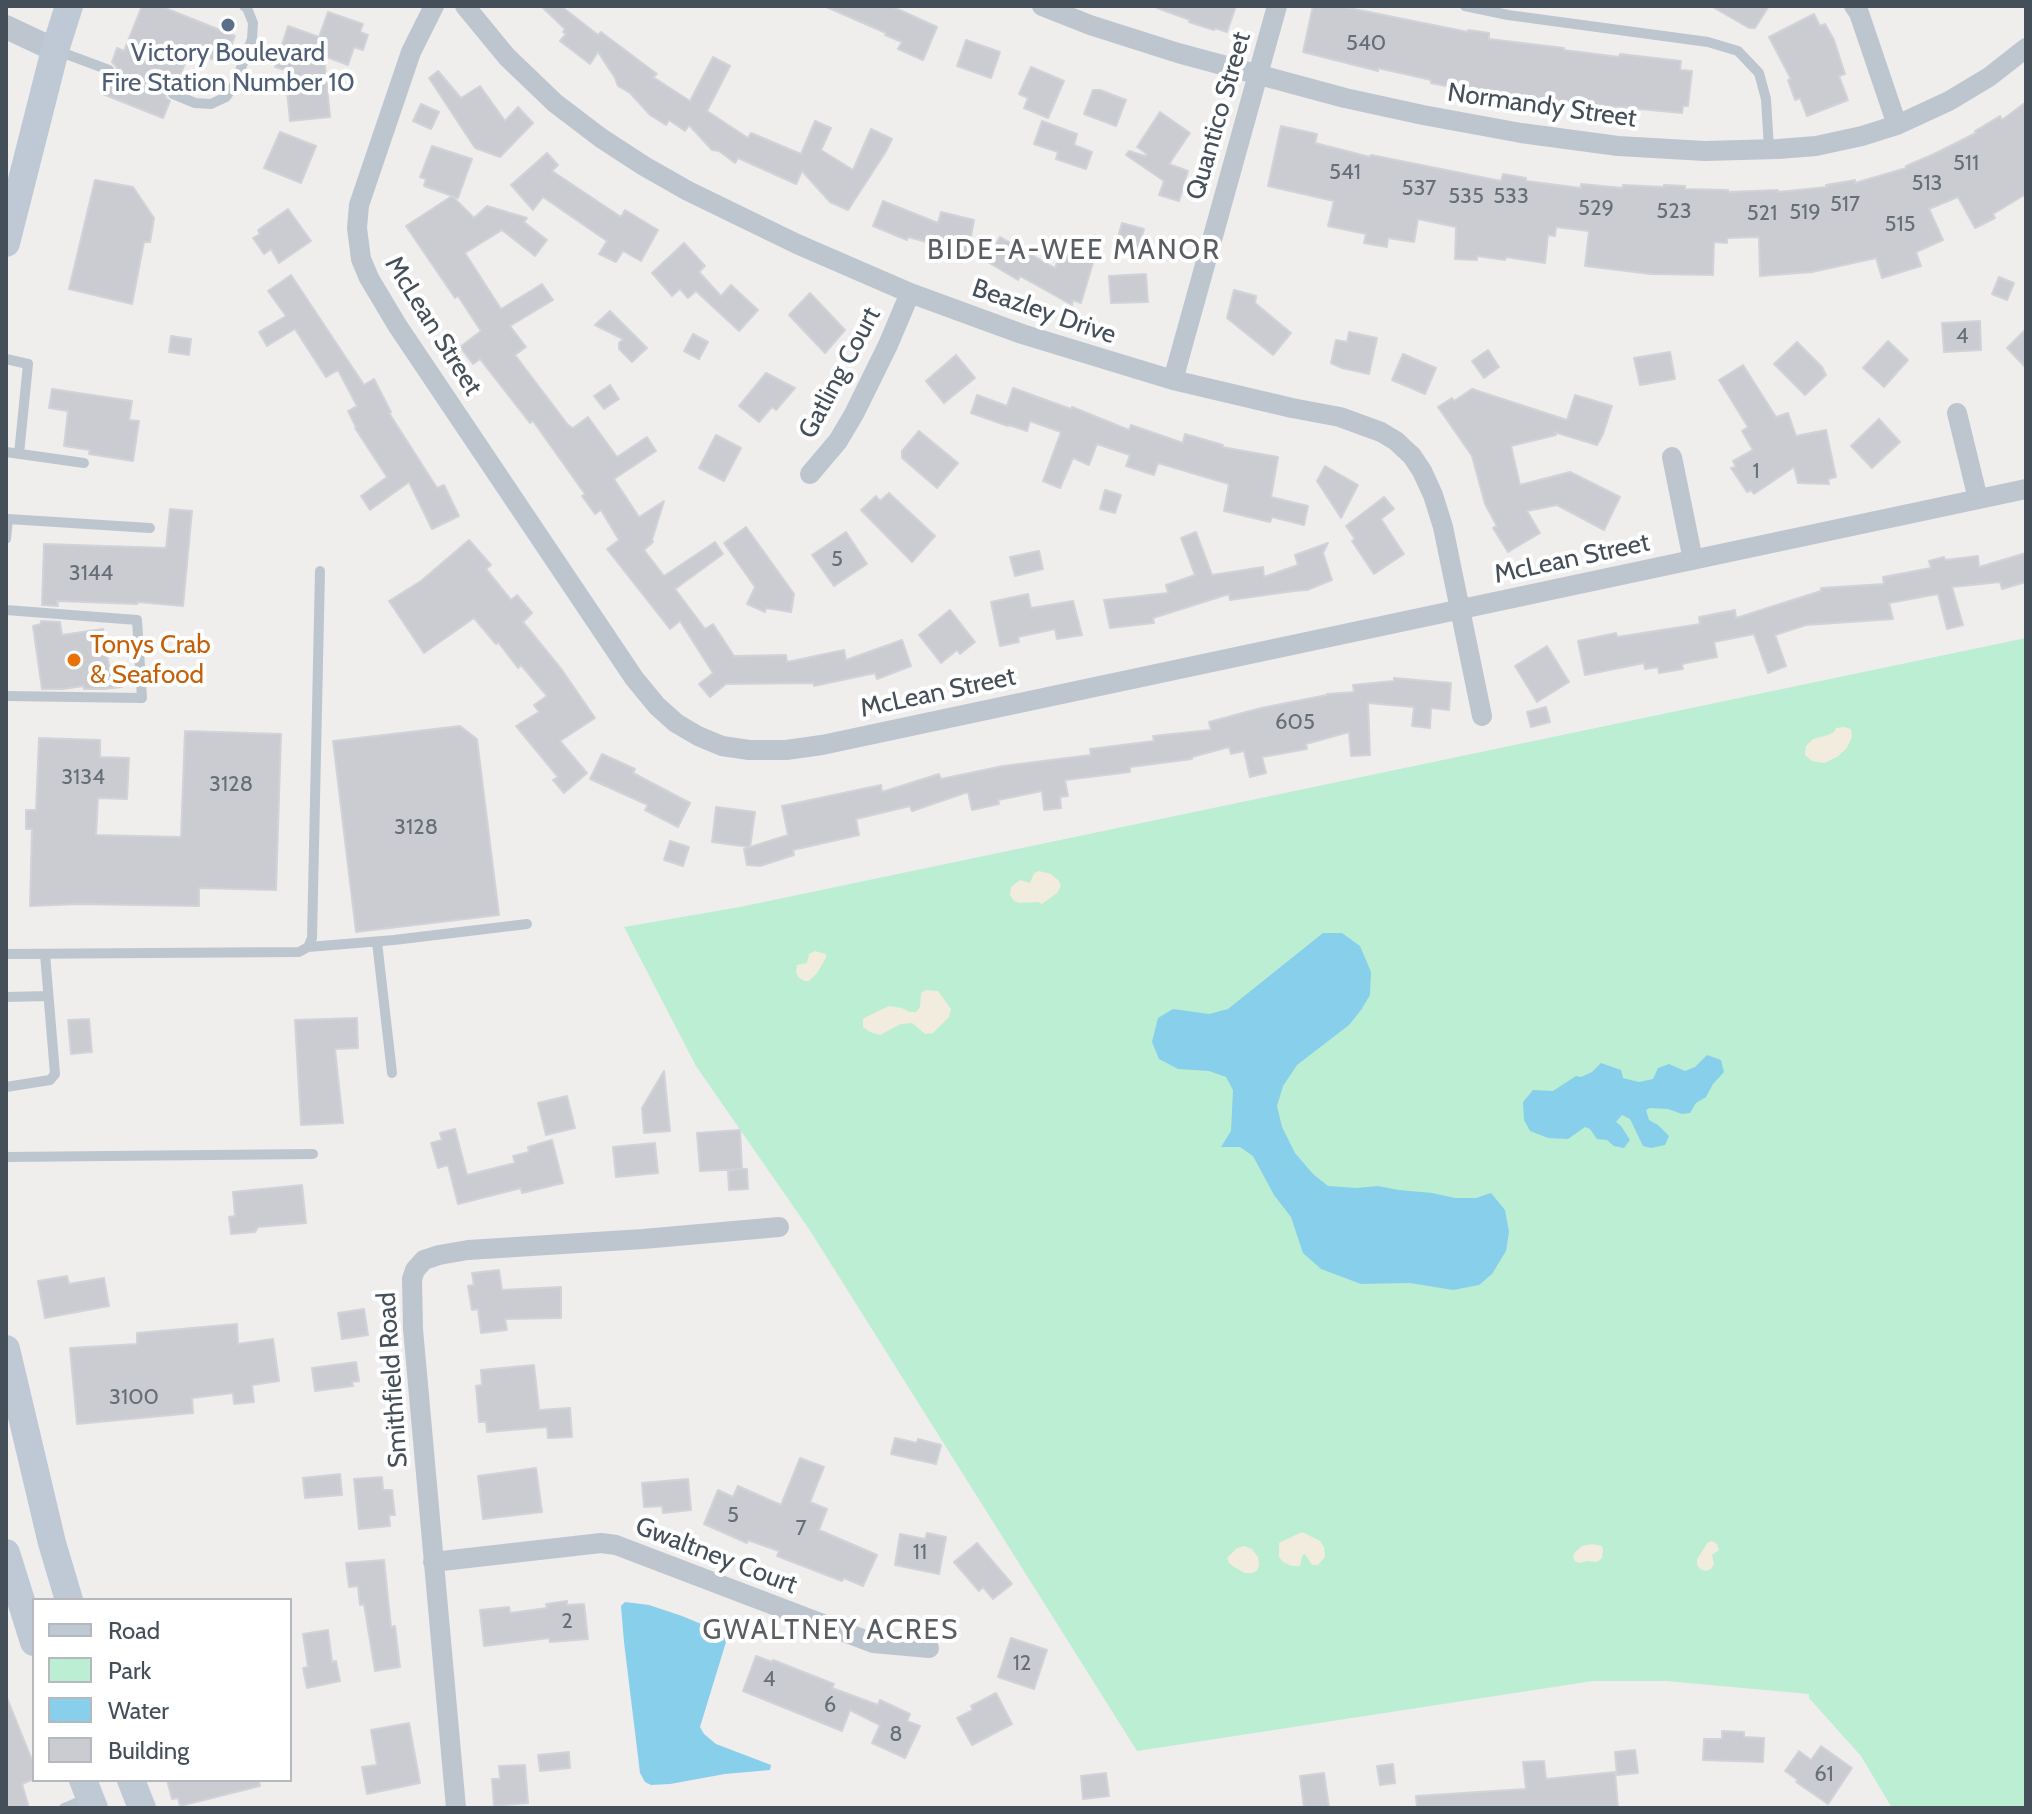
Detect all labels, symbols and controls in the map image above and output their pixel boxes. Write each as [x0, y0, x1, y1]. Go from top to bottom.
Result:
marker: Victory Boulevard Fire Station Number 10 [219, 16, 237, 34]
street label: Quantico Street [1180, 28, 1258, 204]
house number: 540 [1346, 31, 1386, 57]
place label: Victory Boulevard Fire Station Number 10 [101, 37, 355, 98]
street label: Normandy Street [1446, 77, 1638, 135]
house number: 511 [1953, 151, 1979, 177]
house number: 541 [1329, 160, 1361, 186]
house number: 513 [1912, 171, 1942, 197]
house number: 537 [1402, 176, 1436, 202]
house number: 535 [1448, 184, 1484, 210]
house number: 533 [1493, 184, 1529, 210]
house number: 517 [1830, 192, 1860, 218]
house number: 529 [1578, 196, 1614, 222]
house number: 523 [1656, 199, 1692, 225]
house number: 519 [1789, 200, 1821, 226]
house number: 521 [1747, 201, 1777, 227]
house number: 515 [1885, 212, 1915, 238]
district label: BIDE-A-WEE MANOR [927, 234, 1221, 268]
street label: McLean Street [378, 251, 488, 401]
street label: Beazley Drive [968, 273, 1120, 351]
street label: Gatling Court [792, 302, 888, 444]
house number: 4 [1956, 324, 1968, 350]
house number: 1 [1752, 459, 1760, 485]
street label: McLean Street [1491, 527, 1653, 591]
house number: 5 [831, 547, 843, 573]
house number: 3144 [69, 561, 113, 587]
place label: Tonys Crab & Seafood [90, 629, 211, 690]
marker: Tonys Crab & Seafood [65, 651, 83, 669]
street label: McLean Street [857, 661, 1019, 725]
house number: 605 [1275, 710, 1315, 736]
house number: 3134 [61, 765, 105, 791]
house number: 3128 [209, 772, 253, 798]
house number: 3128 [394, 815, 438, 841]
street label: Smithfield Road [371, 1291, 415, 1469]
house number: 3100 [109, 1385, 159, 1411]
house number: 5 [727, 1503, 739, 1529]
street label: Gwaltney Court [631, 1511, 801, 1601]
house number: 7 [795, 1516, 807, 1542]
house number: 11 [913, 1540, 927, 1566]
legend [32, 1598, 292, 1782]
house number: 2 [561, 1609, 573, 1635]
district label: GWALTNEY ACRES [703, 1614, 959, 1648]
text: Road [108, 1616, 160, 1645]
house number: 12 [1013, 1651, 1031, 1677]
text: Park [108, 1656, 151, 1685]
house number: 4 [763, 1667, 775, 1693]
house number: 6 [824, 1693, 836, 1719]
text: Water [108, 1696, 169, 1725]
house number: 8 [889, 1722, 903, 1748]
text: Building [108, 1736, 189, 1765]
house number: 61 [1814, 1762, 1834, 1788]

